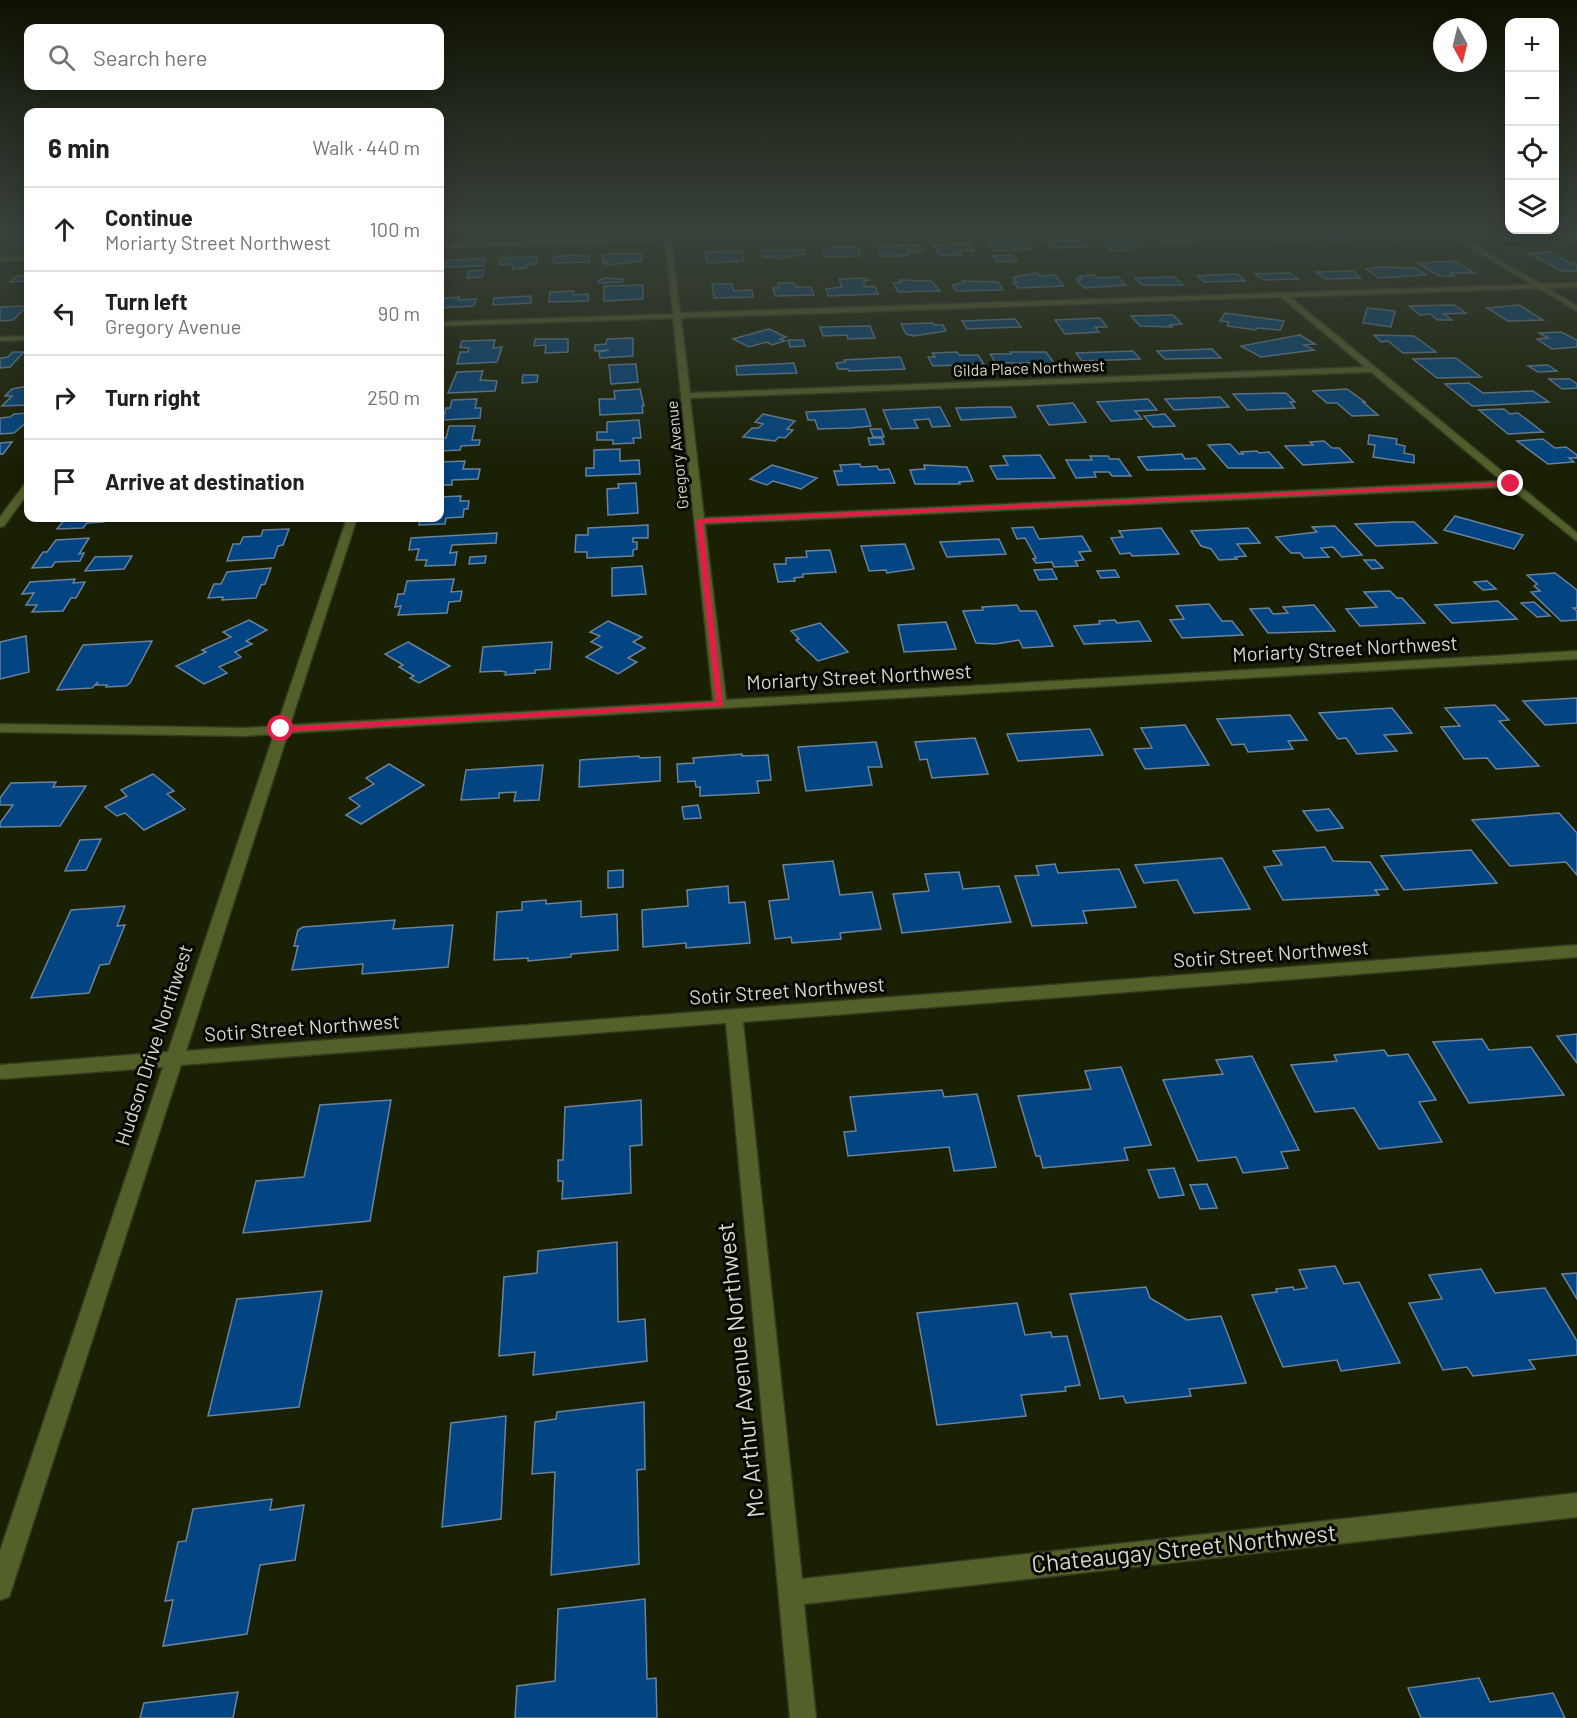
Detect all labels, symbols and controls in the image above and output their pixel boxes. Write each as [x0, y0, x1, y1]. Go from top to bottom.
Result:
north arrow [1433, 18, 1487, 72]
map controls [1505, 18, 1559, 234]
button: + [1505, 18, 1559, 72]
search box [24, 24, 444, 90]
icon: search [45, 41, 78, 74]
text: Search here [93, 44, 207, 70]
button: − [1505, 72, 1559, 126]
button: locate [1505, 126, 1559, 180]
text: 6 min [48, 132, 110, 163]
text: Walk · 440 m [312, 135, 420, 159]
button: layers [1505, 180, 1559, 234]
text: Continue [105, 204, 193, 230]
icon: ahead [48, 213, 81, 246]
text: 100 m [370, 217, 420, 241]
text: Moriarty Street Northwest [105, 230, 331, 254]
text: Turn left [105, 288, 188, 314]
icon: left [48, 297, 81, 330]
text: 90 m [378, 301, 420, 325]
text: Gregory Avenue [105, 314, 241, 338]
street label: Gilda Place Northwest [953, 355, 1105, 380]
icon: right [48, 381, 81, 414]
text: Turn right [105, 384, 200, 410]
text: 250 m [367, 385, 420, 409]
street label: Gregory Avenue [661, 400, 692, 510]
icon: arrive [48, 465, 81, 498]
text: Arrive at destination [105, 468, 304, 494]
route end [1497, 470, 1523, 496]
street label: Moriarty Street Northwest [1232, 630, 1458, 666]
street label: Moriarty Street Northwest [746, 658, 972, 694]
route start [267, 715, 293, 741]
street label: Sotir Street Northwest [1172, 934, 1370, 972]
street label: Hudson Drive Northwest [109, 941, 197, 1148]
street label: Sotir Street Northwest [688, 971, 886, 1009]
street label: Sotir Street Northwest [203, 1008, 401, 1046]
street label: Mc Arthur Avenue Northwest [710, 1221, 769, 1519]
street label: Chateaugay Street Northwest [1030, 1517, 1338, 1578]

